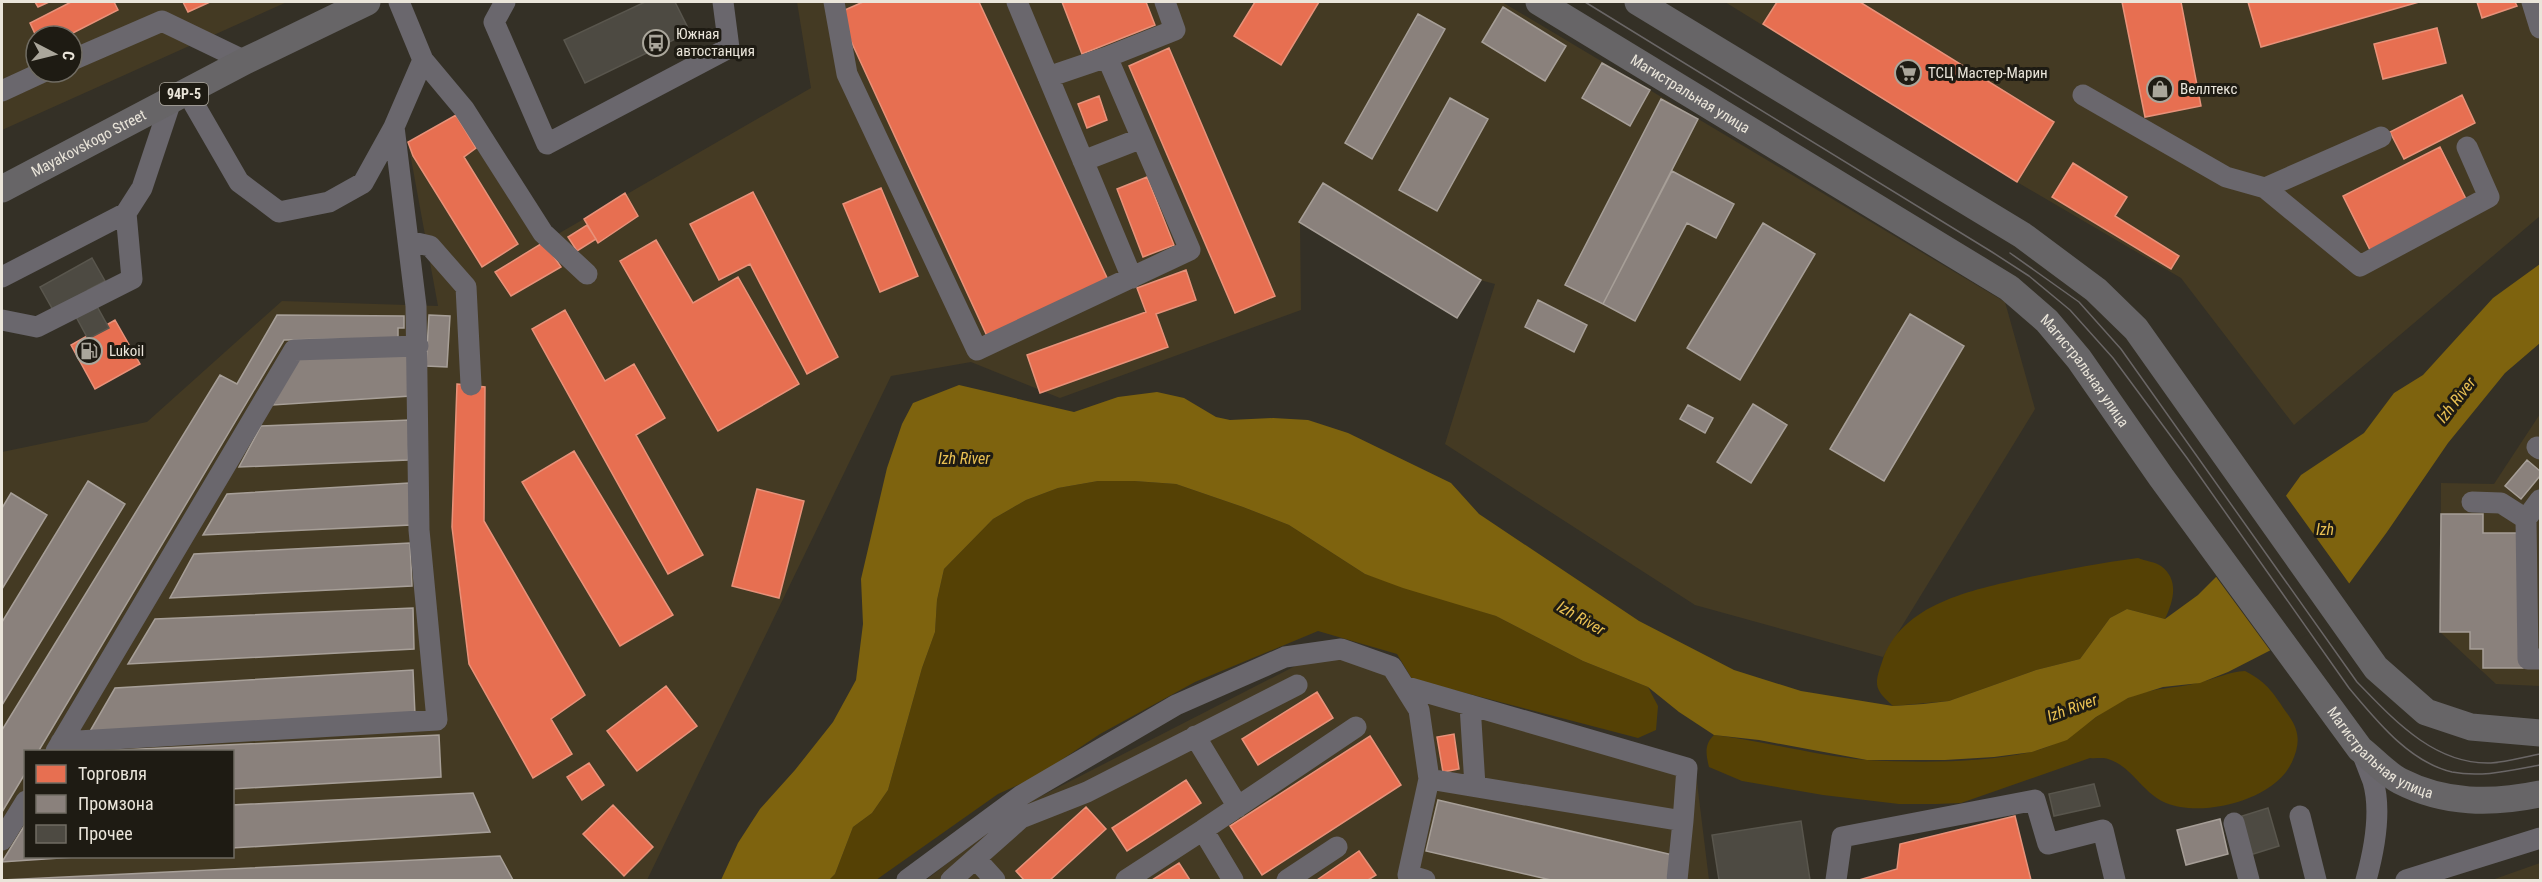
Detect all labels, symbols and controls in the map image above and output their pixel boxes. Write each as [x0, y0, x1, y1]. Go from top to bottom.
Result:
north arrow [24, 24, 84, 84]
place label: Южная автостанция [676, 25, 755, 60]
bus stop icon: Южная автостанция [641, 28, 671, 58]
text: С [58, 50, 78, 61]
street label: Магистральная улица [1627, 51, 1753, 137]
supermarket icon: ТСЦ Мастер-Марин [1893, 58, 1923, 88]
place label: ТСЦ Мастер-Марин [1928, 64, 2048, 82]
shop icon: Веллтекс [2145, 74, 2175, 104]
place label: Веллтекс [2180, 80, 2237, 98]
road number: 94Р-5 [160, 83, 208, 105]
street label: Mayakovskogo Street [28, 106, 149, 181]
street label: Магистральная улица [2037, 310, 2133, 431]
fuel station icon: Lukoil [74, 336, 104, 366]
place label: Lukoil [109, 342, 144, 360]
water label: Izh River [2432, 373, 2480, 426]
water label: Izh River [938, 449, 991, 468]
water label: Izh [2316, 520, 2334, 539]
water label: Izh River [1554, 597, 1609, 640]
water label: Izh River [2044, 690, 2101, 726]
street label: Магистральная улица [2323, 703, 2435, 802]
legend [24, 750, 234, 858]
text: Торговля [78, 763, 147, 784]
text: Промзона [78, 793, 154, 814]
text: Прочее [78, 823, 133, 844]

